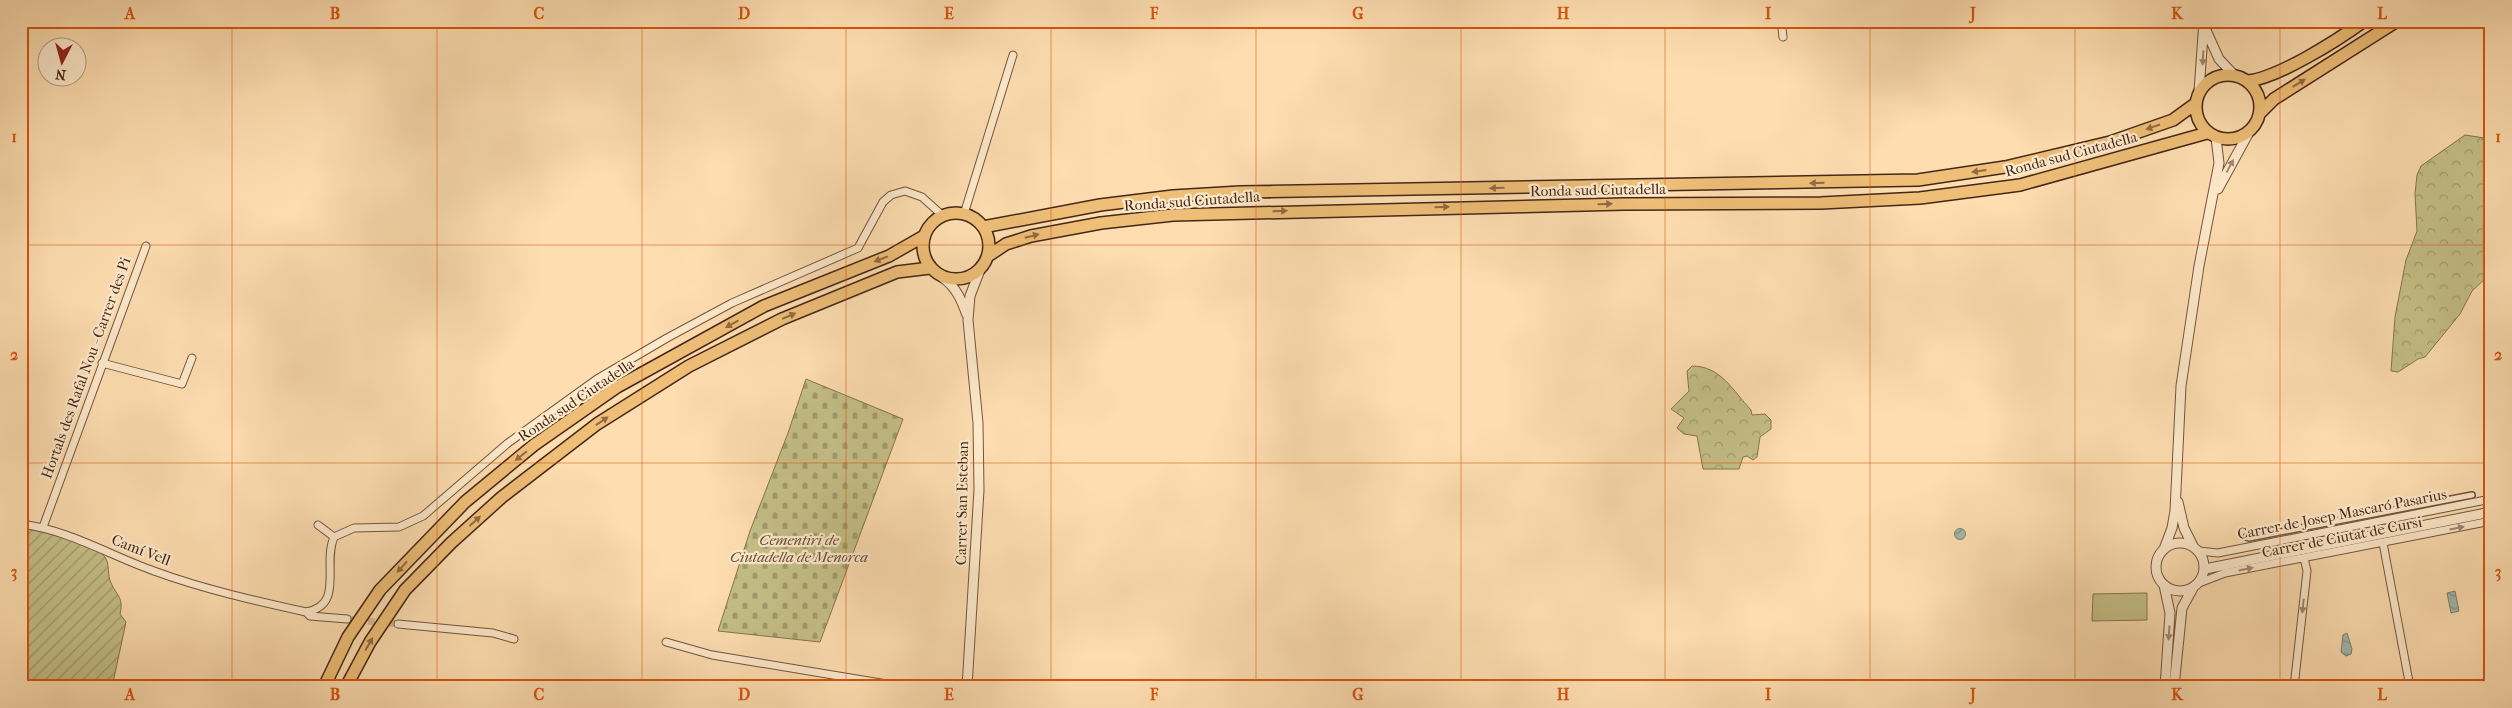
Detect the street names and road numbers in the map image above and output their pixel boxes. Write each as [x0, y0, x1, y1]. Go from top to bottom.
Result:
street label: Ronda sud Ciutadella [2003, 127, 2140, 180]
street label: Ronda sud Ciutadella [1530, 180, 1667, 200]
street label: Ronda sud Ciutadella [1123, 187, 1262, 215]
street label: Hortals des Rafal Nou - Carrer des Pi [37, 254, 135, 481]
street label: Ronda sud Ciutadella [514, 354, 638, 446]
street label: Carrer San Esteban [952, 440, 972, 565]
street label: Carrer de Josep Mascaró Pasarius [2236, 485, 2449, 543]
street label: Carrer de Ciutat de Cursi [2260, 513, 2424, 561]
street label: Camí Vell [109, 531, 173, 569]

